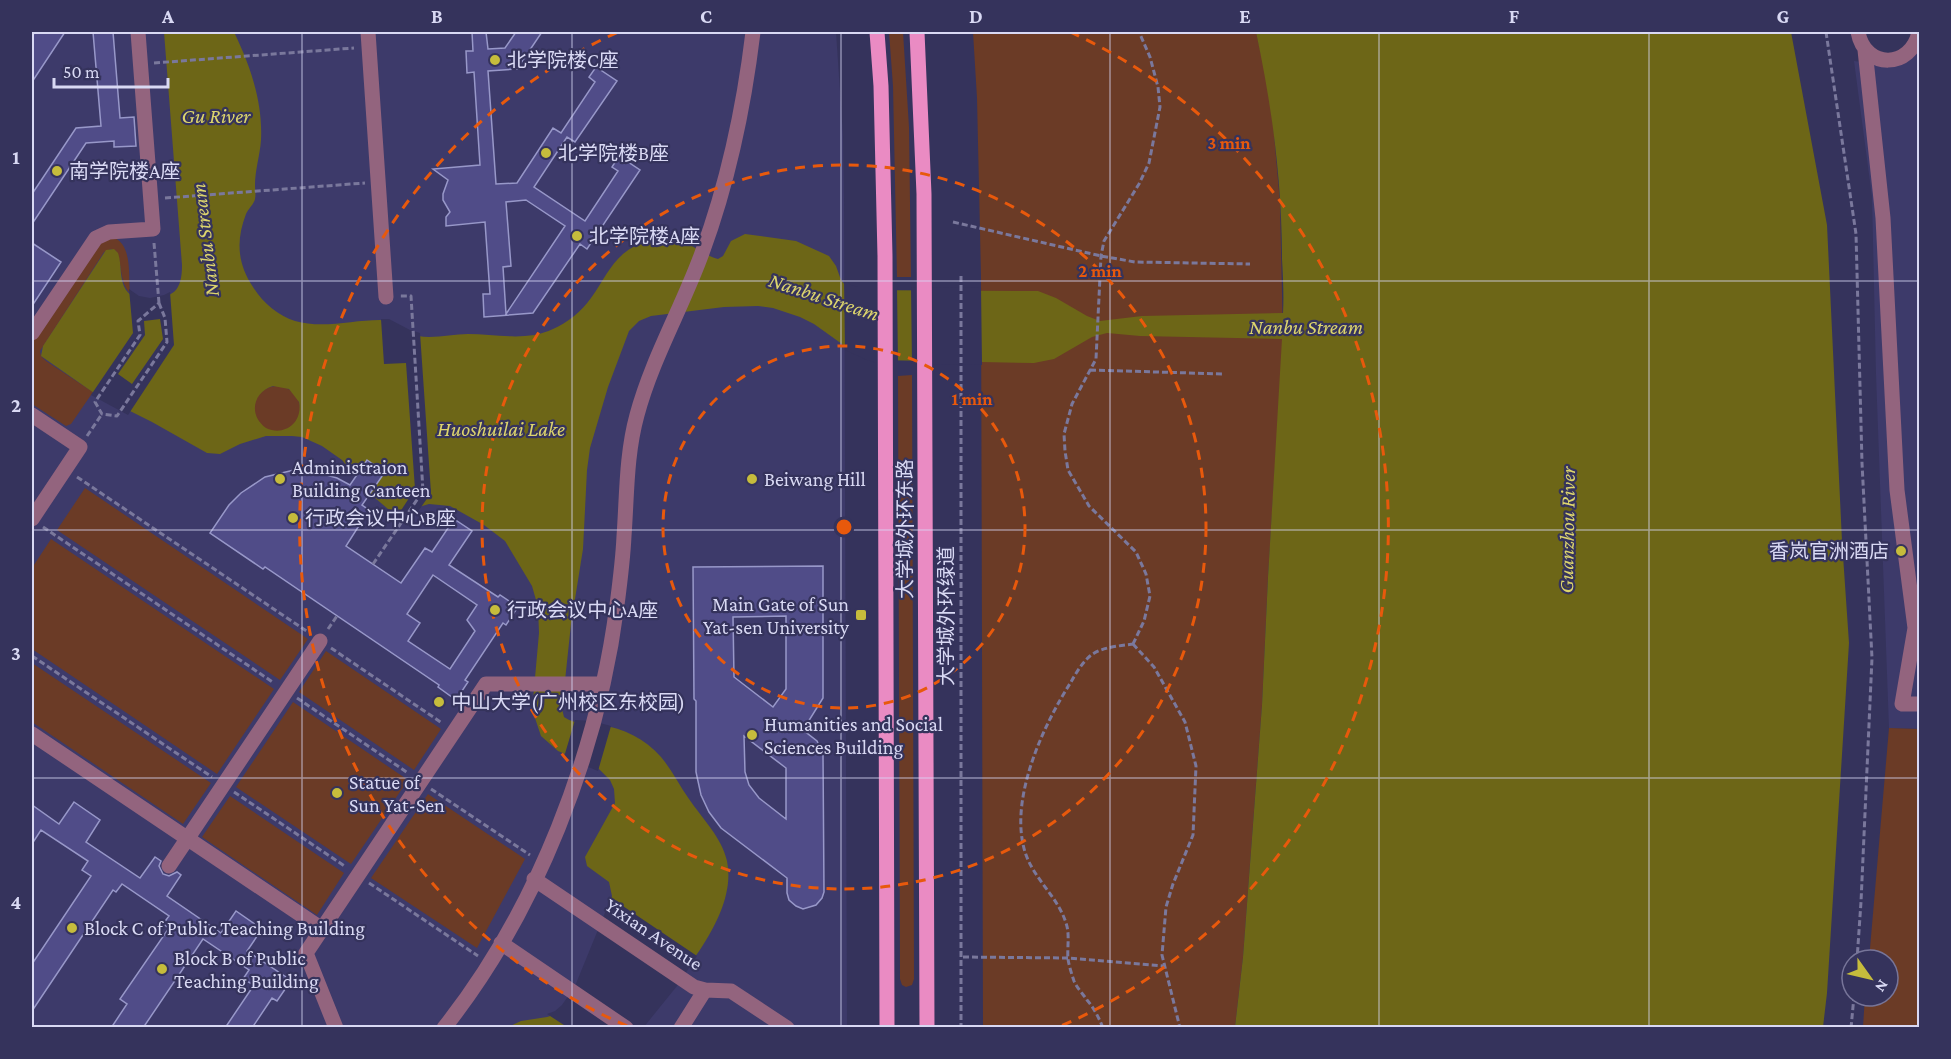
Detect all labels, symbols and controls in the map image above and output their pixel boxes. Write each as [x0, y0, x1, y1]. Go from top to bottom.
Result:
text: A [161, 5, 175, 27]
text: B [431, 5, 443, 27]
text: C [700, 5, 712, 27]
text: D [969, 5, 983, 27]
text: E [1239, 5, 1251, 27]
text: F [1509, 5, 1520, 27]
text: G [1777, 5, 1790, 27]
place label: 北学院楼C座 [507, 49, 619, 71]
scale bar [54, 51, 168, 89]
marker: 北学院楼C座 [488, 53, 502, 67]
text: 50 m [63, 62, 100, 82]
water label: Gu River [182, 104, 251, 128]
text: 3 min [1207, 133, 1251, 153]
place label: 北学院楼B座 [558, 142, 669, 164]
text: 1 [12, 146, 20, 168]
marker: 北学院楼B座 [539, 146, 553, 160]
place label: 南学院楼A座 [69, 160, 180, 182]
marker: 南学院楼A座 [50, 164, 64, 178]
water label: Nanbu Stream [186, 182, 224, 298]
place label: 北学院楼A座 [589, 225, 700, 247]
marker: 北学院楼A座 [570, 229, 584, 243]
text: 2 min [1078, 261, 1122, 281]
water label: Nanbu Stream [766, 268, 882, 326]
water label: Nanbu Stream [1249, 315, 1363, 339]
text: 1 min [952, 389, 993, 409]
text: 2 [11, 394, 21, 416]
water label: Huoshuilai Lake [437, 417, 565, 441]
place label: Administraion Building Canteen [292, 456, 431, 502]
street label: 大学城外环东路 [894, 459, 916, 599]
water label: Guanzhou River [1554, 466, 1580, 594]
place label: Beiwang Hill [764, 468, 866, 491]
marker: Administraion Building Canteen [273, 472, 287, 486]
marker: Beiwang Hill [745, 472, 759, 486]
place label: 行政会议中心B座 [305, 507, 456, 529]
marker: 行政会议中心B座 [286, 511, 300, 525]
centre of rings [834, 517, 854, 537]
place label: 香岚官洲酒店 [1769, 540, 1889, 562]
marker: 香岚官洲酒店 [1894, 544, 1908, 558]
street label: 大学城外环绿道 [935, 546, 957, 686]
place label: Main Gate of Sun Yat-sen University [703, 593, 850, 639]
place label: 行政会议中心A座 [507, 599, 658, 621]
marker: 行政会议中心A座 [488, 603, 502, 617]
marker: Main Gate of Sun Yat-sen University [854, 608, 868, 622]
text: 3 [11, 642, 21, 664]
place label: 中山大学(广州校区东校园) [451, 691, 685, 714]
marker: 中山大学(广州校区东校园) [432, 695, 446, 709]
place label: Humanities and Social Sciences Building [764, 713, 943, 759]
marker: Humanities and Social Sciences Building [745, 728, 759, 742]
place label: Statue of Sun Yat-Sen [349, 771, 445, 816]
marker: Statue of Sun Yat-Sen [330, 786, 344, 800]
text: 4 [11, 891, 22, 913]
street label: Yixian Avenue [601, 893, 707, 975]
place label: Block C of Public Teaching Building [84, 917, 365, 940]
marker: Block C of Public Teaching Building [65, 921, 79, 935]
place label: Block B of Public Teaching Building [174, 947, 319, 993]
north arrow [1840, 948, 1900, 1008]
marker: Block B of Public Teaching Building [155, 962, 169, 976]
text: N [1872, 977, 1892, 995]

